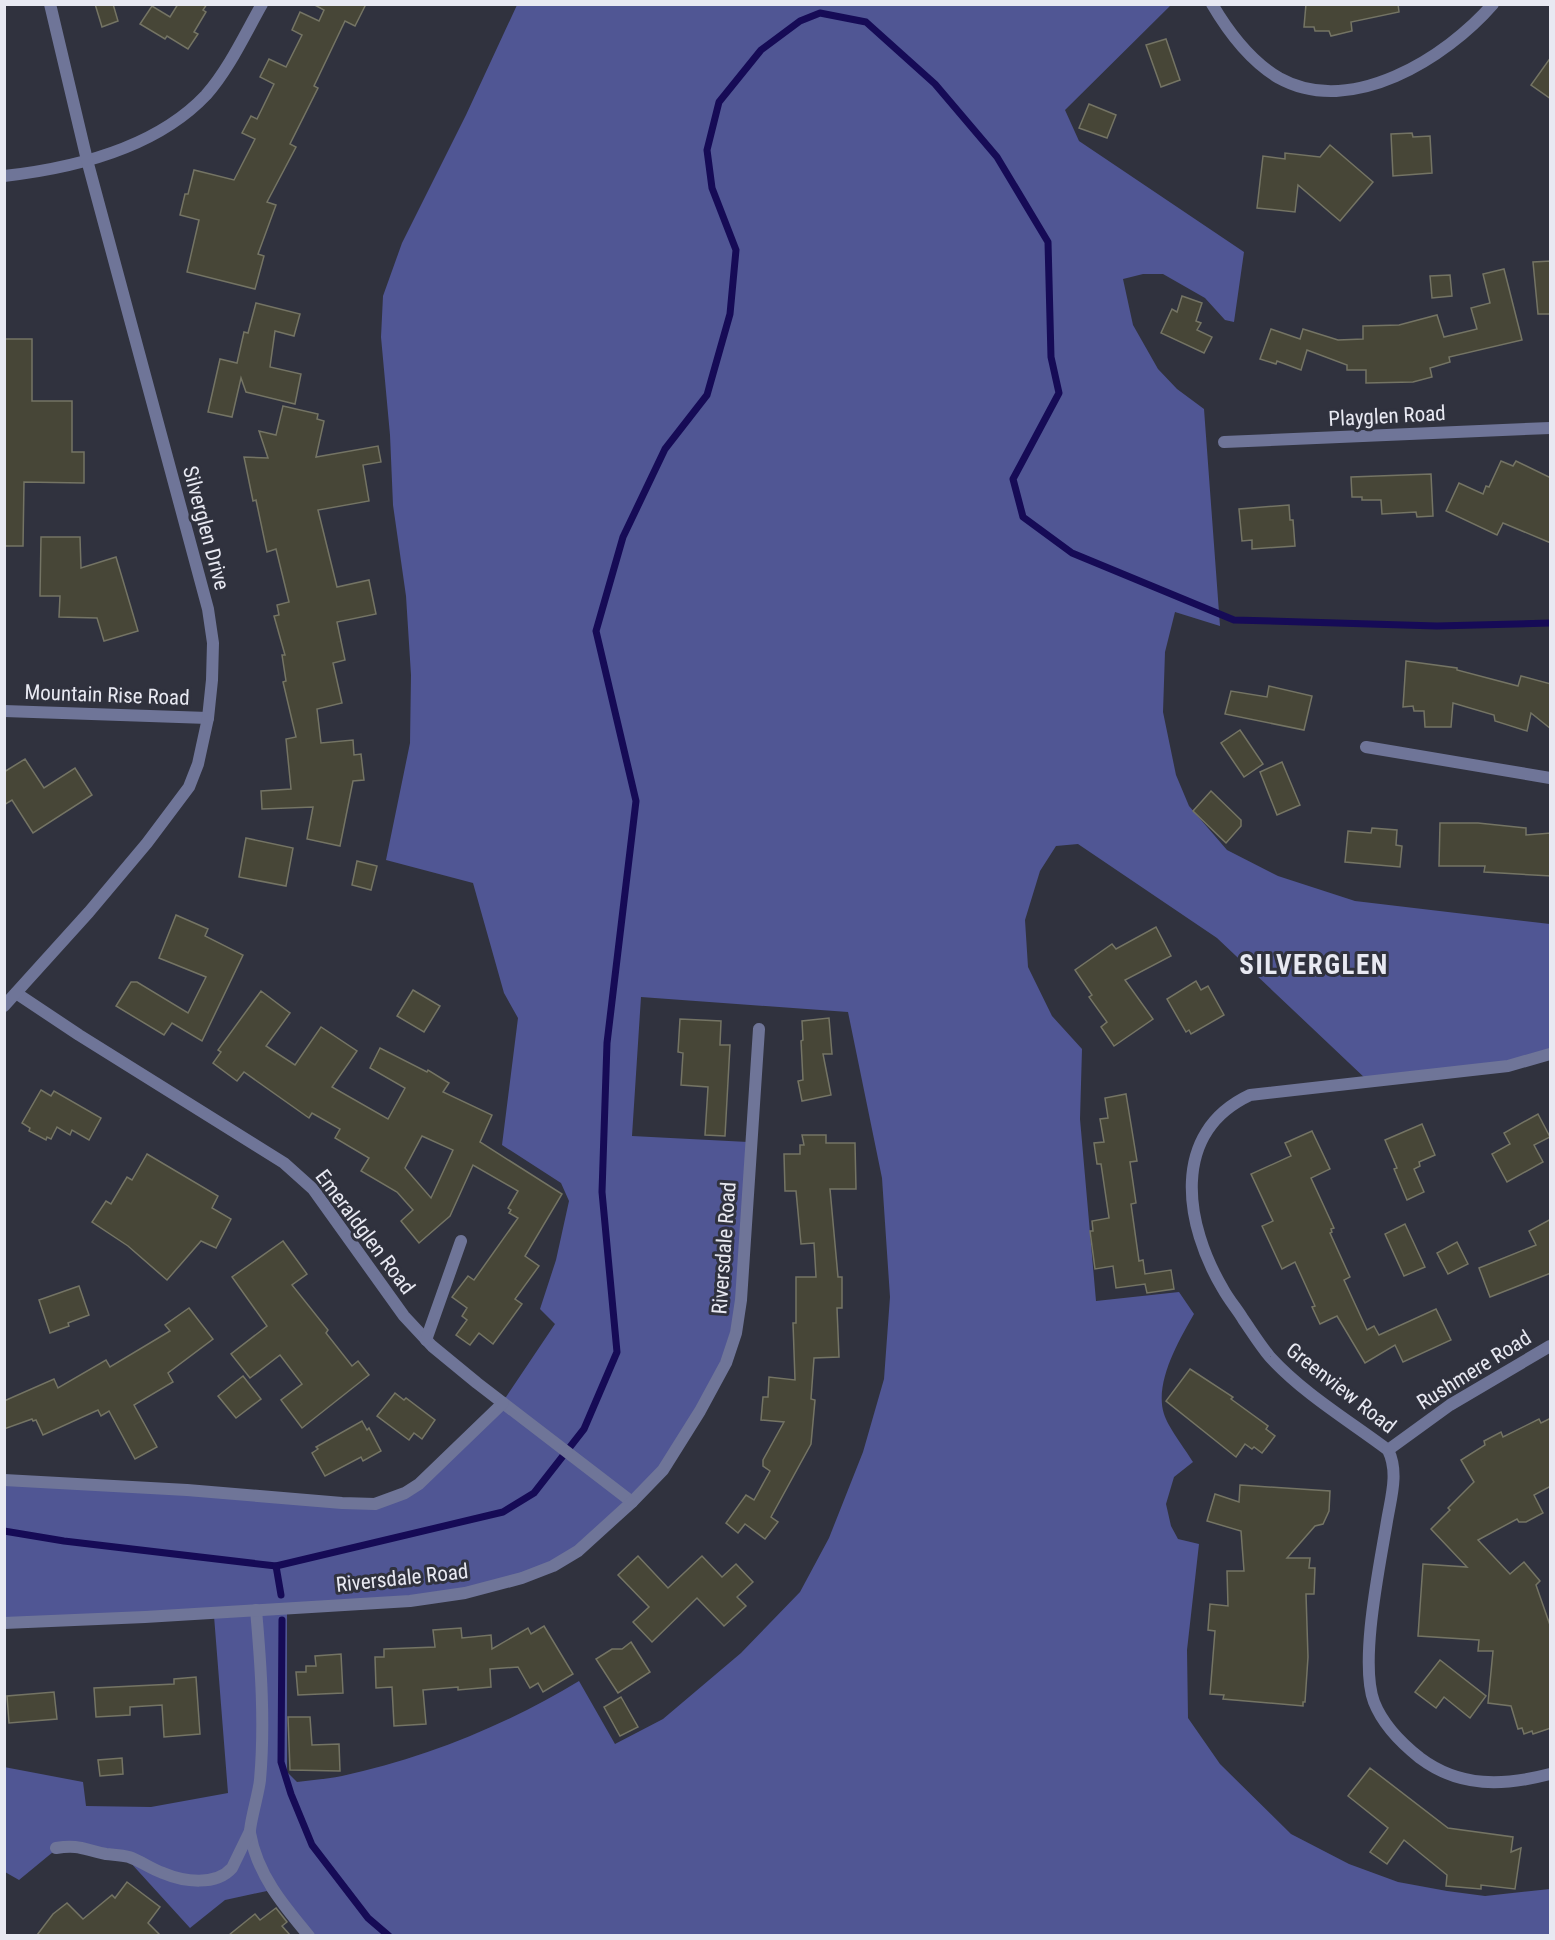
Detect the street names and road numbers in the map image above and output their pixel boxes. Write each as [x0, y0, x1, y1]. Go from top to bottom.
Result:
street label: Playglen Road [1328, 401, 1446, 431]
street label: Silverglen Drive [178, 463, 234, 593]
street label: Mountain Rise Road [24, 680, 190, 710]
street label: Emeraldglen Road [310, 1165, 420, 1299]
street label: Riversdale Road [707, 1181, 741, 1315]
street label: Rushmere Road [1413, 1325, 1535, 1415]
street label: Greenview Road [1281, 1338, 1401, 1438]
street label: Riversdale Road [335, 1559, 469, 1597]

